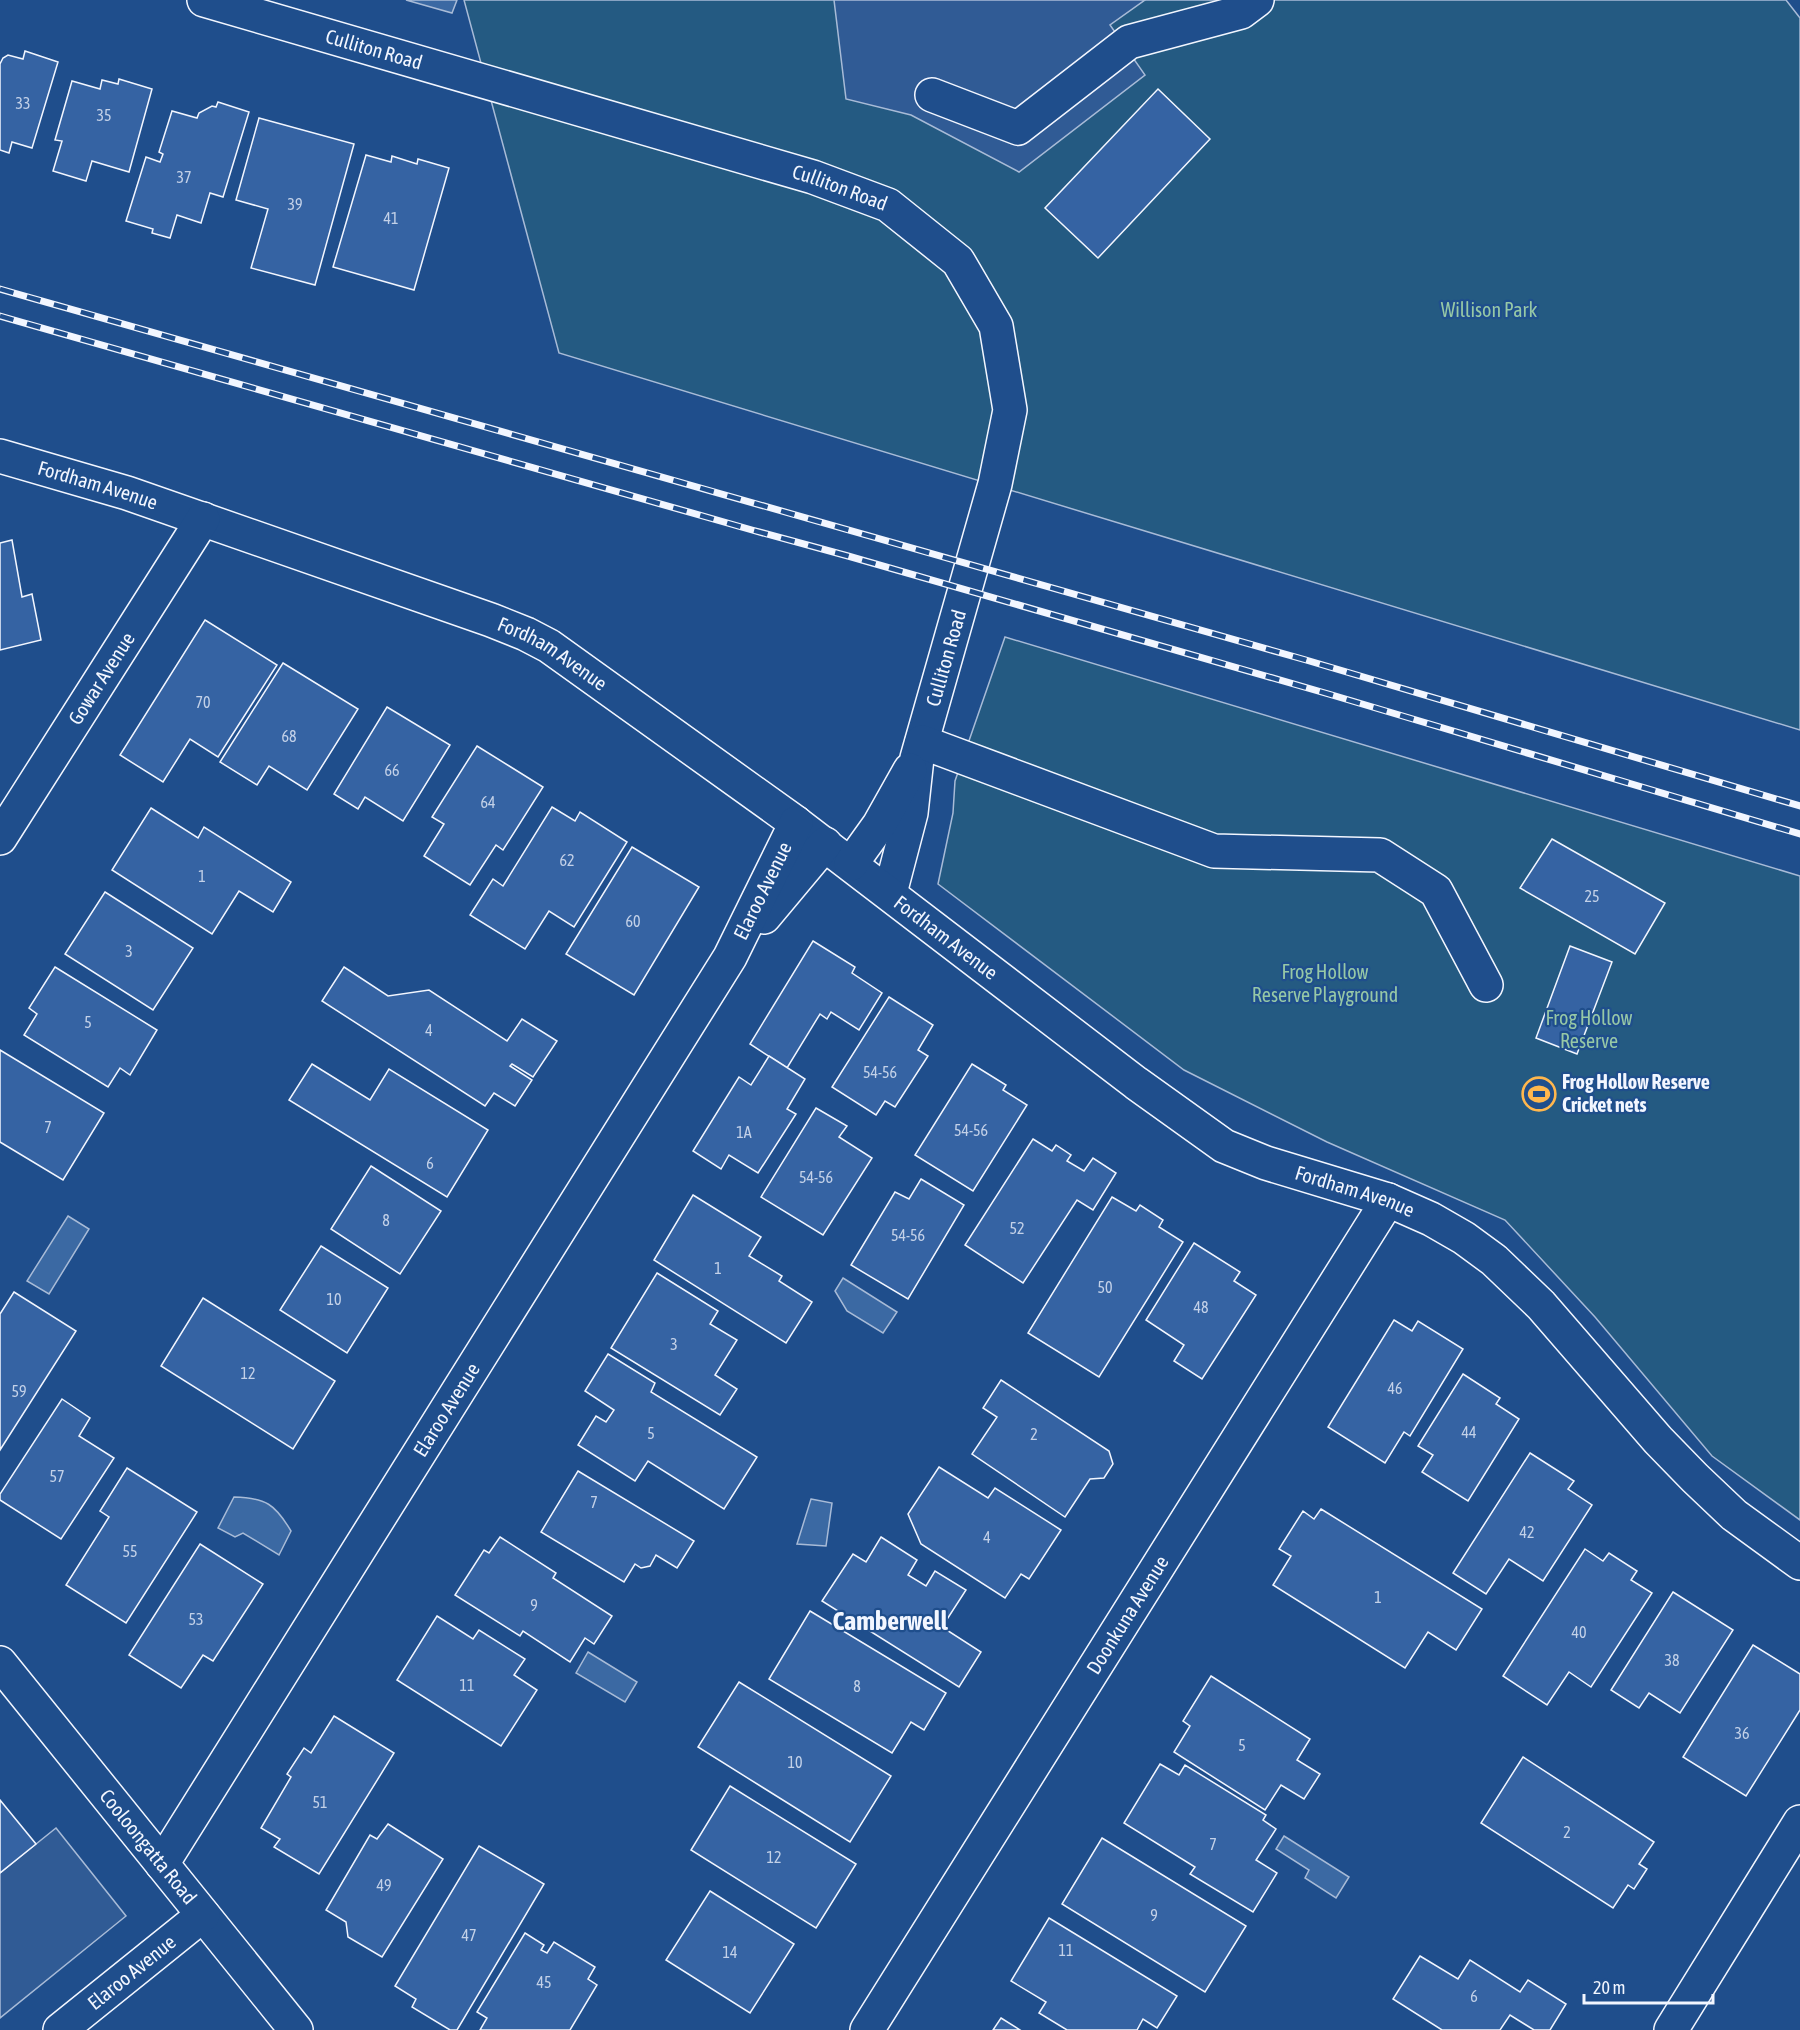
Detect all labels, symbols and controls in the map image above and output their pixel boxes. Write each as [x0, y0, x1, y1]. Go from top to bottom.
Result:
street label: Culliton Road [323, 24, 425, 74]
house number: 33 [15, 94, 31, 112]
house number: 35 [96, 106, 112, 124]
street label: Culliton Road [790, 160, 891, 215]
house number: 37 [176, 168, 192, 186]
house number: 39 [287, 195, 303, 213]
house number: 41 [383, 209, 399, 227]
park label: Willison Park [1441, 298, 1537, 321]
street label: Fordham Avenue [35, 456, 161, 514]
street label: Culliton Road [921, 607, 970, 709]
street label: Fordham Avenue [495, 612, 612, 695]
street label: Gowar Avenue [63, 628, 139, 729]
house number: 70 [195, 693, 211, 711]
house number: 68 [281, 727, 297, 745]
house number: 66 [384, 761, 400, 779]
house number: 64 [480, 793, 496, 811]
street label: Elaroo Avenue [728, 838, 796, 943]
house number: 62 [559, 851, 575, 869]
house number: 1 [198, 867, 206, 885]
house number: 25 [1584, 887, 1600, 905]
street label: Fordham Avenue [890, 890, 1002, 984]
house number: 60 [625, 912, 641, 930]
house number: 3 [125, 942, 133, 960]
park label: Frog Hollow Reserve Playground [1252, 960, 1398, 1006]
park label: Frog Hollow Reserve [1546, 1006, 1632, 1052]
house number: 5 [84, 1013, 92, 1031]
house number: 4 [425, 1021, 433, 1039]
house number: 54-56 [863, 1063, 897, 1081]
place label: Frog Hollow Reserve Cricket nets [1562, 1070, 1710, 1116]
sports icon: Frog Hollow Reserve Cricket nets [1521, 1076, 1557, 1112]
house number: 7 [44, 1118, 52, 1136]
house number: 54-56 [954, 1121, 988, 1139]
house number: 1A [736, 1123, 752, 1141]
house number: 6 [426, 1154, 434, 1172]
street label: Fordham Avenue [1293, 1161, 1418, 1221]
house number: 54-56 [799, 1168, 833, 1186]
house number: 8 [382, 1211, 390, 1229]
house number: 52 [1009, 1219, 1025, 1237]
house number: 54-56 [891, 1226, 925, 1244]
house number: 1 [714, 1259, 722, 1277]
house number: 50 [1097, 1278, 1113, 1296]
house number: 10 [326, 1290, 342, 1308]
house number: 48 [1193, 1298, 1209, 1316]
house number: 3 [670, 1335, 678, 1353]
street label: Elaroo Avenue [408, 1358, 484, 1461]
house number: 12 [240, 1364, 256, 1382]
house number: 46 [1387, 1379, 1403, 1397]
house number: 59 [11, 1382, 27, 1400]
house number: 44 [1461, 1423, 1477, 1441]
house number: 5 [647, 1424, 655, 1442]
house number: 2 [1030, 1425, 1038, 1443]
house number: 57 [49, 1467, 65, 1485]
house number: 7 [590, 1493, 598, 1511]
house number: 42 [1519, 1523, 1535, 1541]
house number: 4 [983, 1528, 991, 1546]
house number: 55 [122, 1542, 138, 1560]
street label: Doonkuna Avenue [1081, 1551, 1173, 1678]
house number: 1 [1374, 1588, 1382, 1606]
house number: 9 [530, 1596, 538, 1614]
district label: Camberwell [832, 1606, 949, 1636]
house number: 53 [188, 1610, 204, 1628]
house number: 40 [1571, 1623, 1587, 1641]
house number: 38 [1664, 1651, 1680, 1669]
house number: 11 [459, 1676, 475, 1694]
house number: 8 [853, 1677, 861, 1695]
house number: 36 [1734, 1724, 1750, 1742]
house number: 5 [1238, 1736, 1246, 1754]
house number: 10 [787, 1753, 803, 1771]
street label: Cooloongatta Road [95, 1784, 202, 1908]
house number: 51 [312, 1793, 328, 1811]
house number: 2 [1563, 1823, 1571, 1841]
house number: 7 [1209, 1835, 1217, 1853]
house number: 12 [766, 1848, 782, 1866]
house number: 49 [376, 1876, 392, 1894]
house number: 9 [1150, 1906, 1158, 1924]
house number: 47 [461, 1926, 477, 1944]
street label: Elaroo Avenue [83, 1930, 180, 2014]
house number: 11 [1058, 1941, 1074, 1959]
house number: 14 [722, 1943, 738, 1961]
scale bar [1584, 1967, 1713, 2005]
house number: 45 [536, 1973, 552, 1991]
text: 20 m [1593, 1977, 1625, 1998]
house number: 6 [1470, 1987, 1478, 2005]

